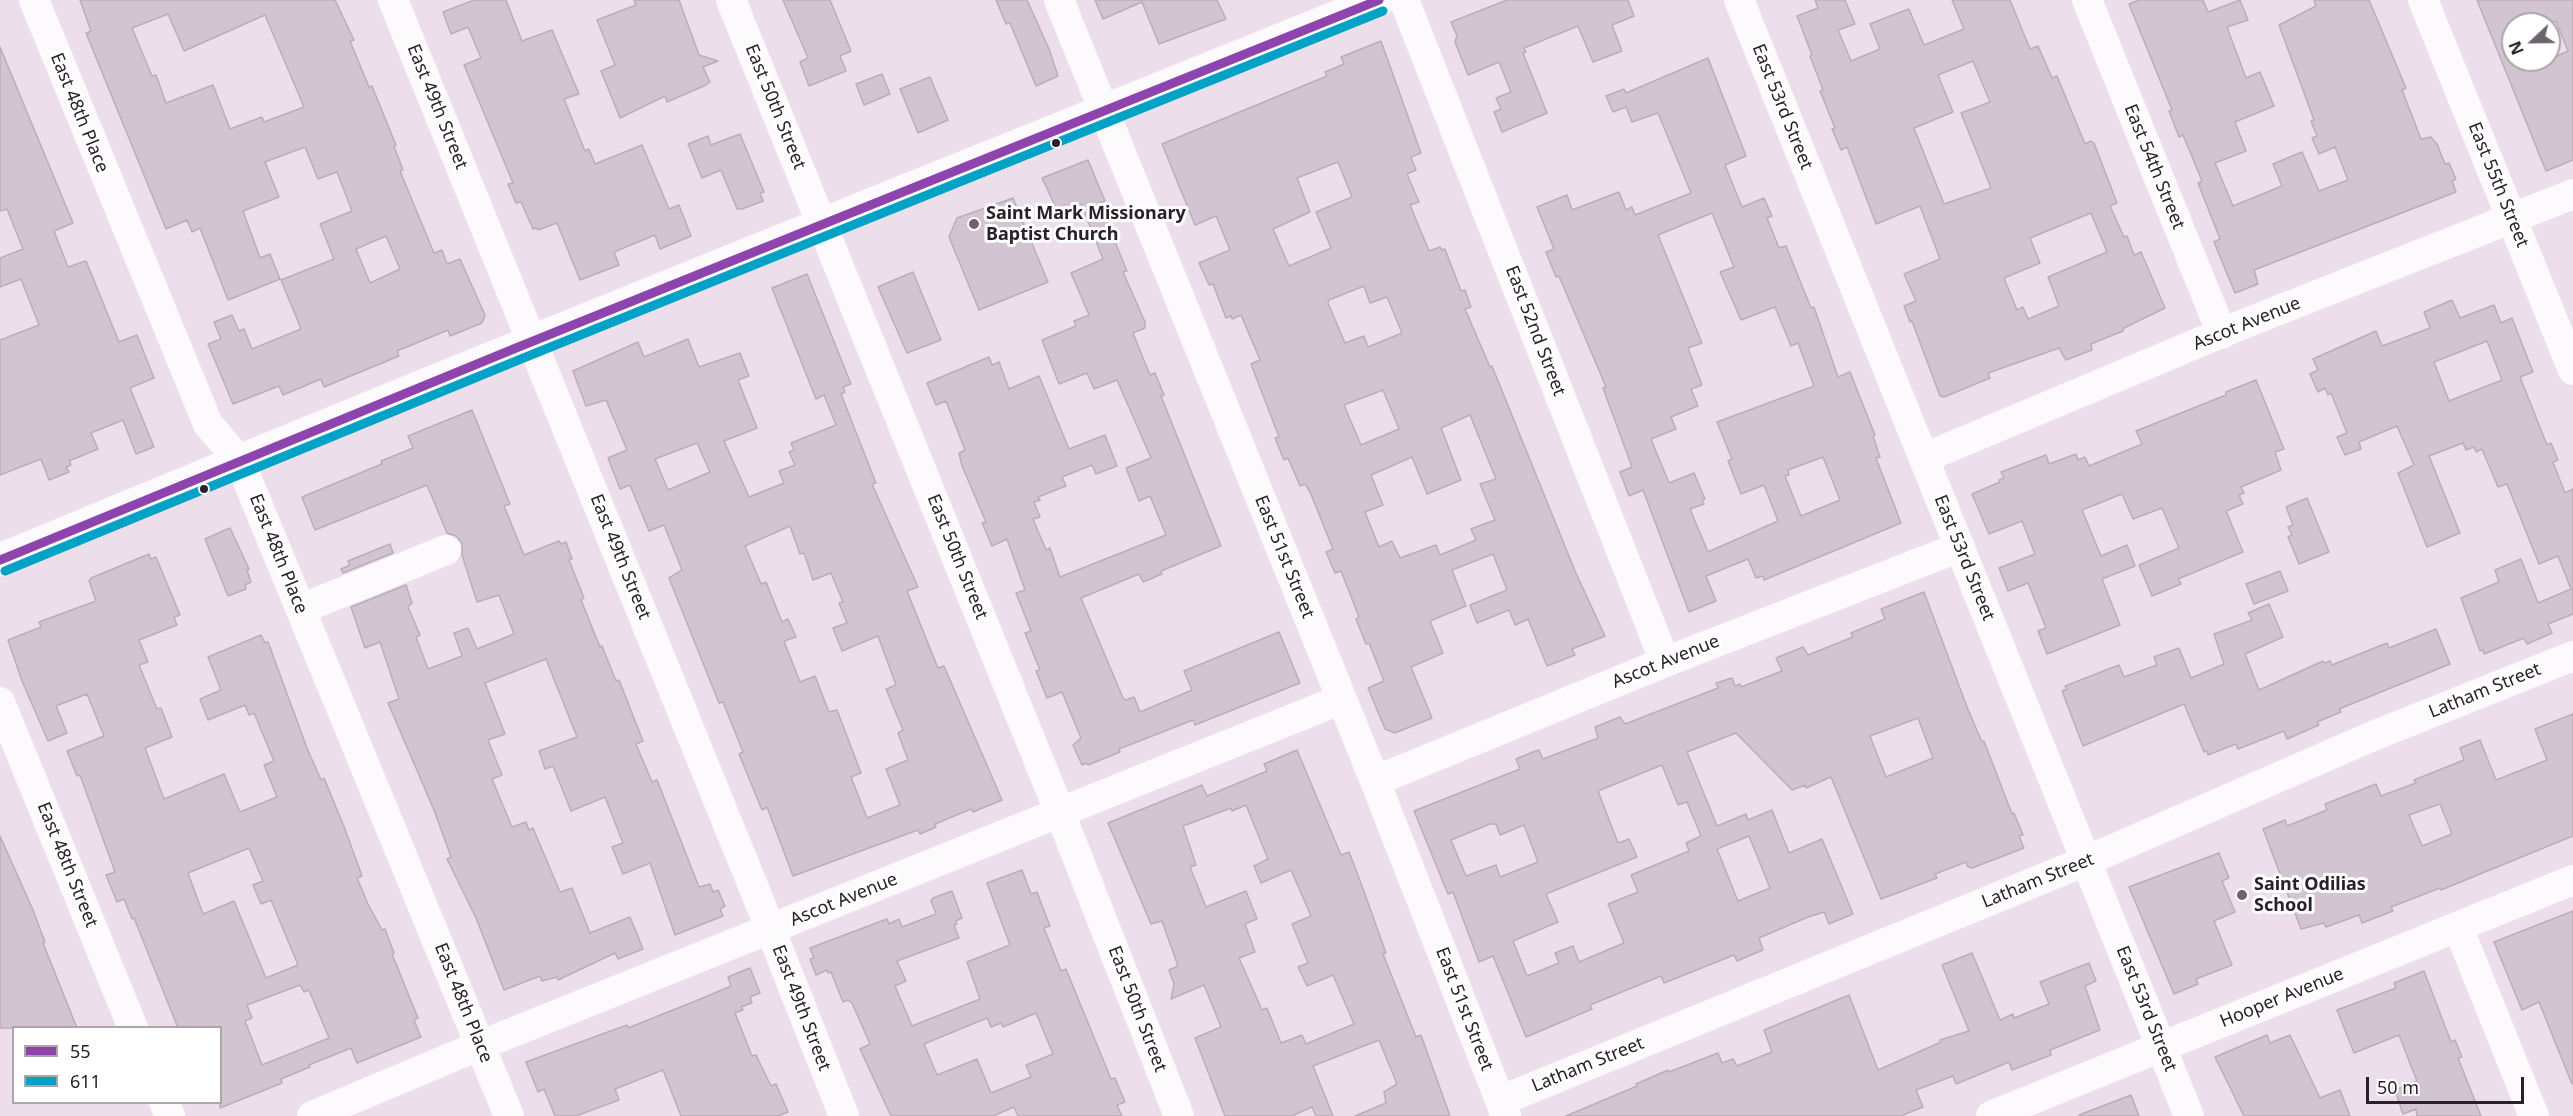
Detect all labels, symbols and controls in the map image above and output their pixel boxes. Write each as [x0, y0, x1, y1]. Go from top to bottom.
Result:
north arrow [2501, 12, 2561, 72]
text: N [2504, 38, 2529, 58]
street label: East 49th Street [402, 41, 472, 173]
street label: East 50th Street [740, 41, 810, 173]
street label: East 53rd Street [1747, 41, 1817, 173]
street label: East 48th Place [45, 50, 113, 176]
street label: East 54th Street [2119, 101, 2189, 233]
street label: East 55th Street [2463, 119, 2533, 251]
unlabelled marker [1050, 137, 1062, 149]
place label: Saint Mark Missionary Baptist Church [986, 203, 1186, 246]
marker: Saint Mark Missionary Baptist Church [967, 217, 981, 231]
street label: East 52nd Street [1500, 263, 1570, 399]
street label: Ascot Avenue [2190, 293, 2304, 355]
unlabelled marker [198, 483, 210, 495]
street label: East 48th Place [244, 491, 312, 617]
street label: East 49th Street [585, 491, 655, 623]
street label: East 50th Street [922, 491, 992, 623]
street label: East 51st Street [1250, 492, 1318, 622]
street label: East 53rd Street [1929, 492, 1999, 624]
street label: Ascot Avenue [1609, 631, 1723, 693]
street label: Latham Street [2426, 659, 2544, 723]
street label: East 48th Street [32, 799, 102, 931]
street label: Latham Street [1979, 849, 2097, 913]
street label: Ascot Avenue [787, 869, 901, 931]
place label: Saint Odilias School [2254, 874, 2366, 916]
marker: Saint Odilias School [2235, 888, 2249, 902]
street label: East 48th Place [429, 940, 497, 1066]
street label: East 49th Street [767, 942, 835, 1074]
street label: East 50th Street [1103, 943, 1171, 1075]
street label: East 53rd Street [2111, 943, 2181, 1075]
street label: East 51st Street [1431, 944, 1497, 1074]
street label: Hooper Avenue [2217, 963, 2347, 1033]
legend [12, 1026, 222, 1104]
street label: Latham Street [1529, 1033, 1647, 1097]
text: 55 [70, 1039, 91, 1063]
scale bar [2369, 1065, 2526, 1103]
text: 611 [70, 1069, 101, 1093]
text: 50 m [2377, 1075, 2419, 1099]

